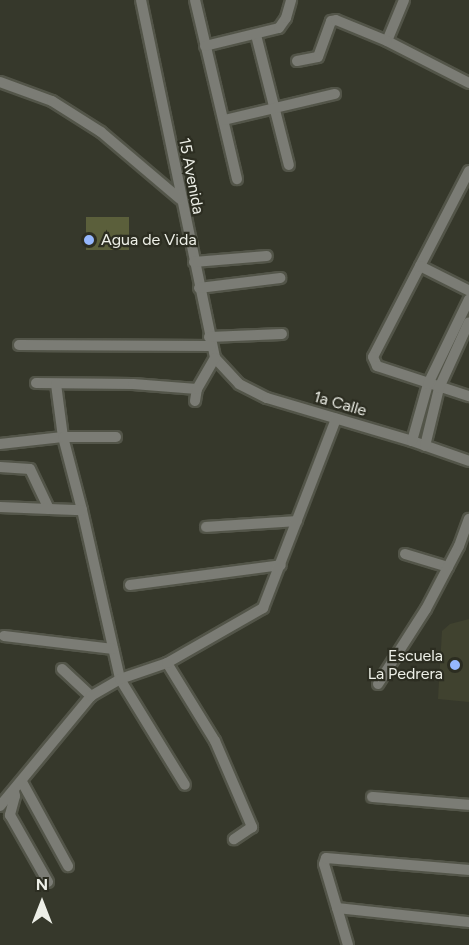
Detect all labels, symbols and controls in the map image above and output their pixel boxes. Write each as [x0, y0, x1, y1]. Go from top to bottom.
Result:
street label: 15 Avenida [174, 136, 208, 216]
place label: Agua de Vida [101, 230, 197, 250]
marker: Agua de Vida [82, 233, 96, 247]
street label: 1a Calle [311, 387, 369, 421]
place label: Escuela La Pedrera [368, 646, 443, 684]
marker: Escuela La Pedrera [448, 658, 462, 672]
north arrow [12, 873, 72, 933]
text: N [36, 875, 48, 894]

